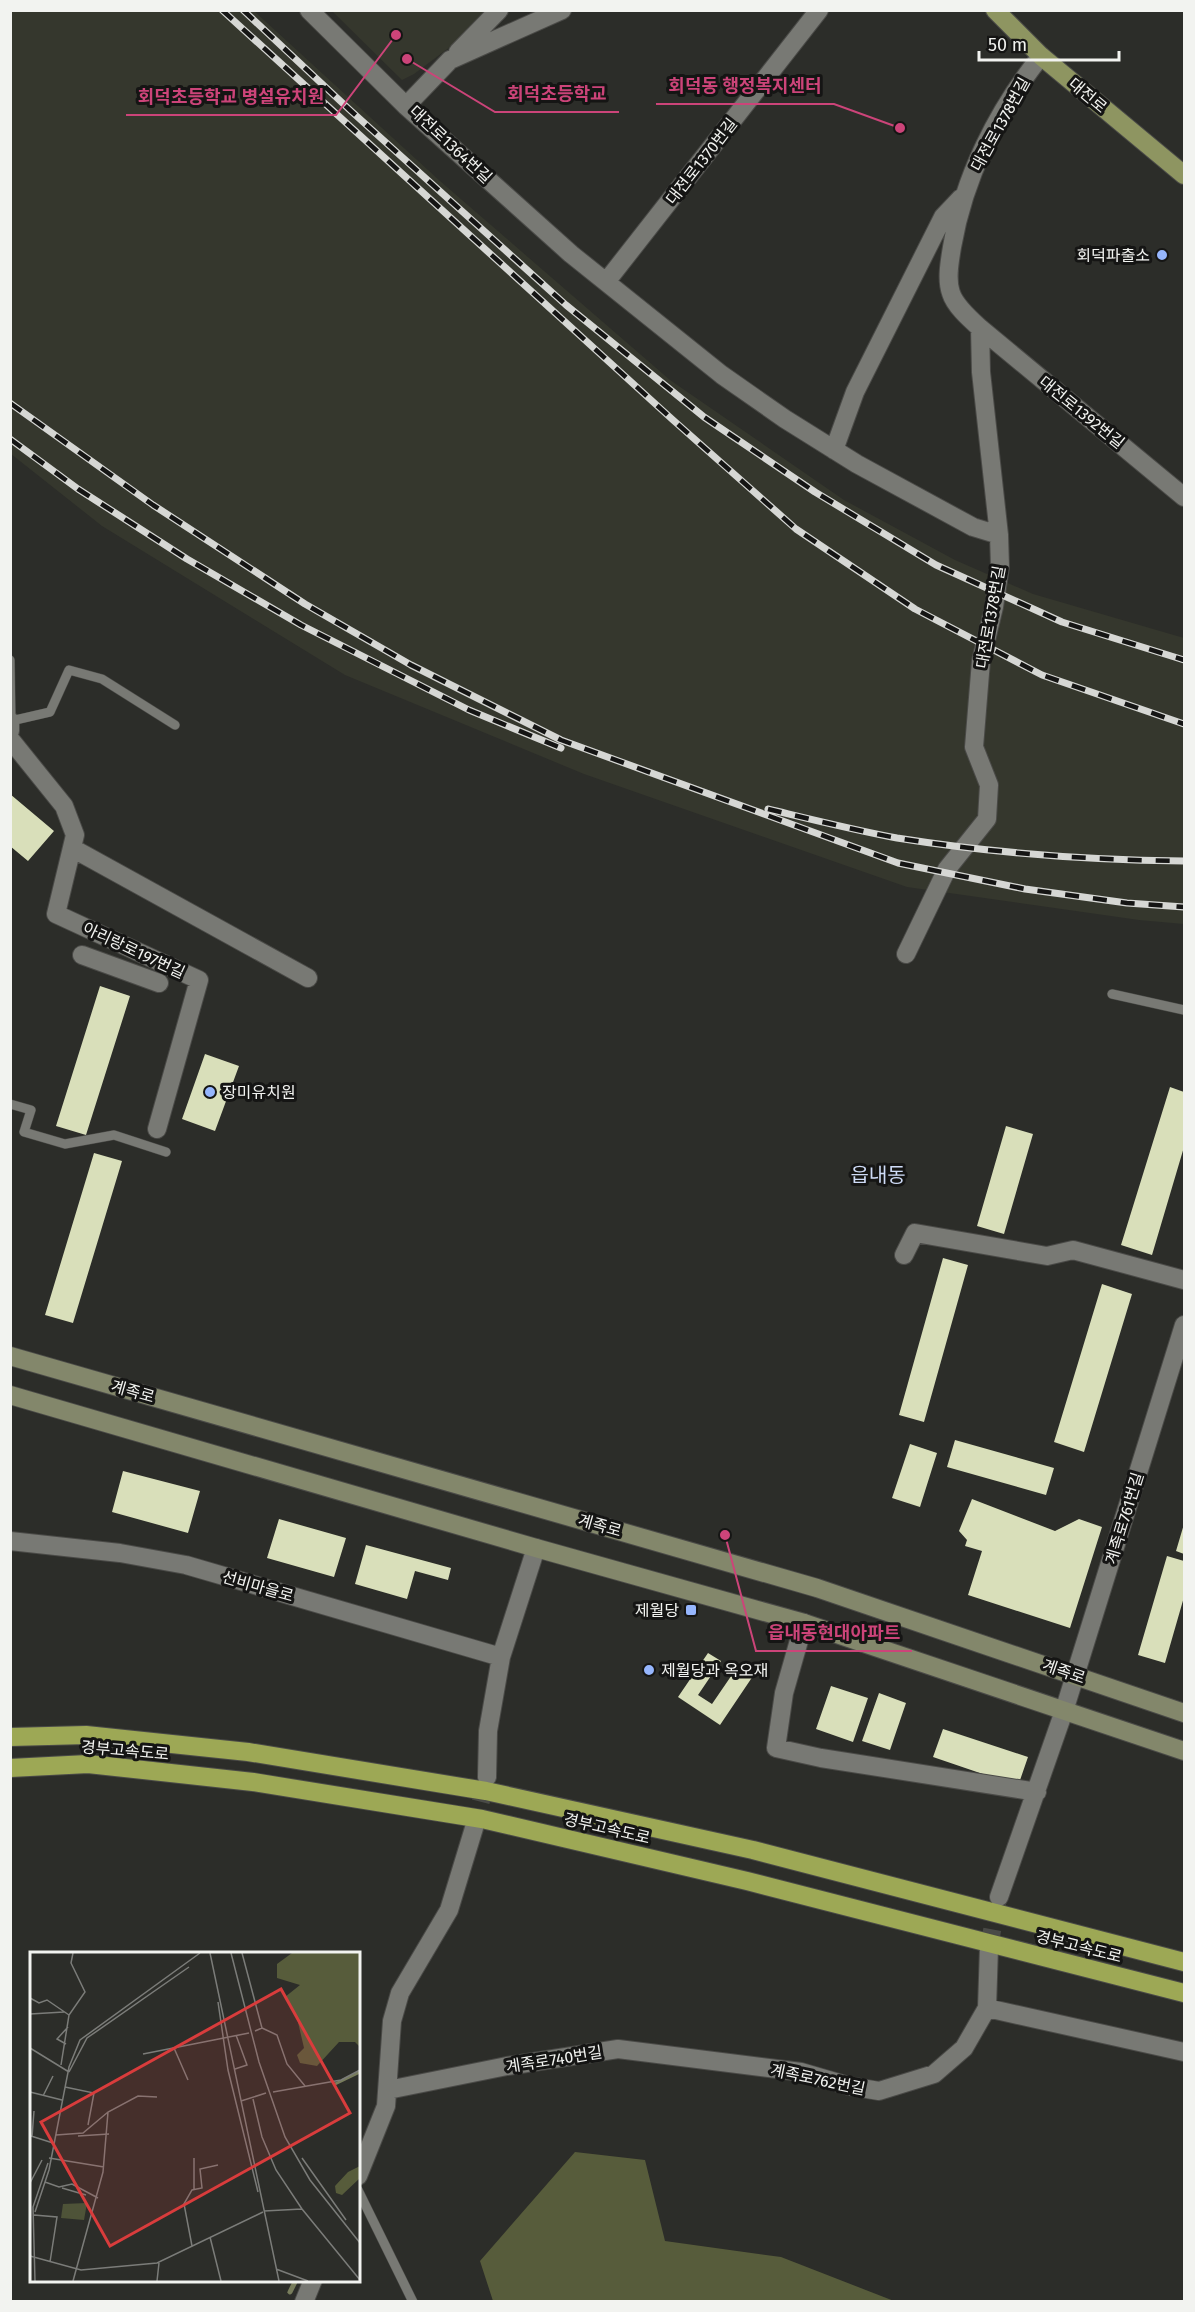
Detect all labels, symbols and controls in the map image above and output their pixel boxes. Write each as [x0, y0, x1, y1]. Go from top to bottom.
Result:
scale bar [979, 24, 1118, 62]
text: 50 m [988, 34, 1027, 56]
callout: 회덕동 행정복지센터 [656, 68, 834, 104]
street label: 대전로1378번길 [967, 74, 1034, 174]
street label: 대전로 [1065, 74, 1111, 117]
text: 회덕동 행정복지센터 [668, 75, 822, 97]
callout: 회덕초등학교 [495, 76, 619, 112]
callout: 회덕초등학교 병설유치원 [126, 79, 336, 115]
text: 회덕초등학교 [507, 83, 607, 105]
text: 회덕초등학교 병설유치원 [138, 86, 324, 108]
street label: 대전로1364번길 [406, 101, 496, 187]
street label: 대전로1370번길 [662, 114, 741, 208]
place label: 회덕파출소 [1076, 246, 1150, 265]
marker: 회덕파출소 [1155, 248, 1169, 262]
street label: 대전로1392번길 [1035, 372, 1128, 453]
street label: 대전로1378번길 [972, 564, 1009, 670]
street label: 아리랑로197번길 [80, 918, 188, 982]
place label: 장미유치원 [222, 1083, 296, 1102]
marker: 장미유치원 [203, 1085, 217, 1099]
district label: 읍내동 [850, 1163, 906, 1187]
street label: 계족로 [109, 1376, 157, 1407]
street label: 계족로761번길 [1102, 1470, 1147, 1566]
street label: 계족로 [576, 1510, 624, 1541]
street label: 선비마을로 [220, 1567, 296, 1606]
place label: 제월당 [635, 1601, 679, 1620]
marker: 제월당 [684, 1603, 698, 1617]
callout: 읍내동현대아파트 [756, 1615, 912, 1651]
text: 읍내동현대아파트 [768, 1622, 900, 1644]
street label: 계족로 [1040, 1655, 1088, 1688]
place label: 제월당과 옥오재 [661, 1661, 768, 1680]
marker: 제월당과 옥오재 [642, 1663, 656, 1677]
street label: 경부고속도로 [80, 1737, 170, 1764]
street label: 경부고속도로 [562, 1809, 652, 1848]
street label: 경부고속도로 [1034, 1927, 1124, 1966]
inset map [30, 1952, 360, 2282]
street label: 계족로740번길 [504, 2042, 604, 2077]
street label: 계족로762번길 [769, 2060, 867, 2099]

